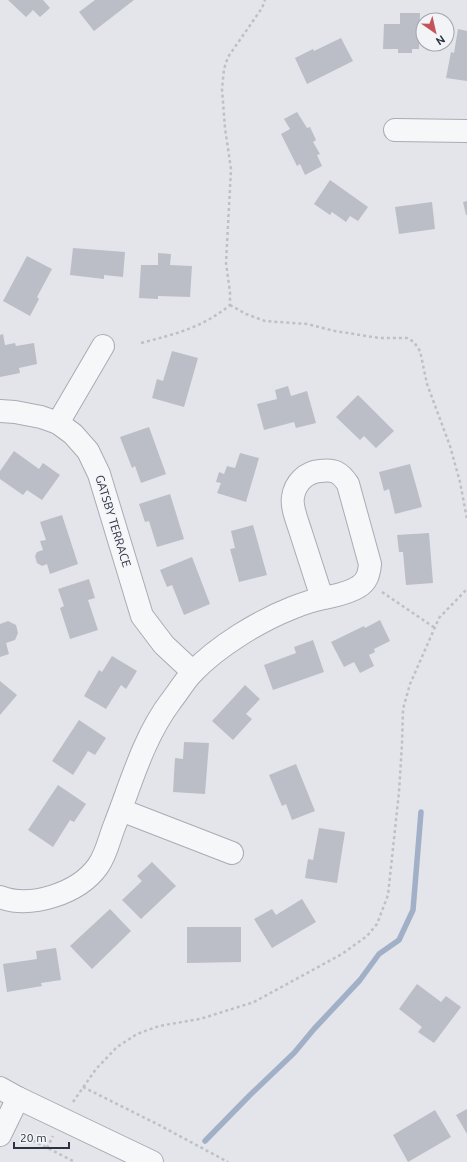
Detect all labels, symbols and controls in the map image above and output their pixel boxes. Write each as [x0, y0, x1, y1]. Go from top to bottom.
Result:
north arrow [415, 12, 455, 52]
text: N [434, 33, 447, 48]
street label: GATSBY TERRACE [93, 473, 134, 569]
scale bar [14, 1124, 69, 1150]
text: 20 m [20, 1131, 47, 1144]

